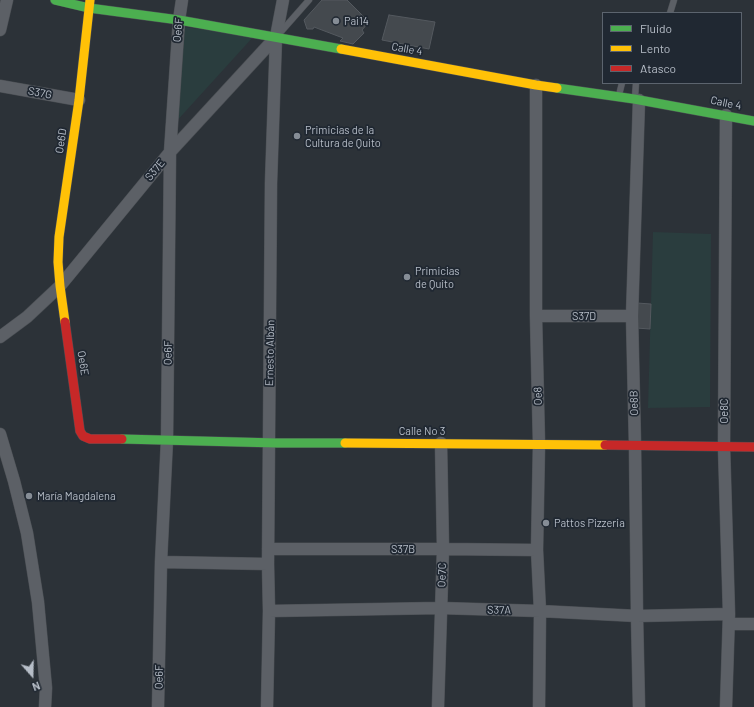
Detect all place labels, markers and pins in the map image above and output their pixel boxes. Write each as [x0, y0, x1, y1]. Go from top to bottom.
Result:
place label: Pai14 [344, 14, 369, 28]
marker: Pai14 [331, 16, 341, 26]
place label: Primicias de la Cultura de Quito [305, 123, 381, 149]
marker: Primicias de la Cultura de Quito [292, 131, 302, 141]
place label: Primicias de Quito [415, 264, 460, 290]
marker: Primicias de Quito [402, 272, 412, 282]
place label: María Magdalena [37, 489, 116, 503]
marker: María Magdalena [24, 491, 34, 501]
place label: Pattos Pizzeria [554, 516, 625, 530]
marker: Pattos Pizzeria [541, 518, 551, 528]

